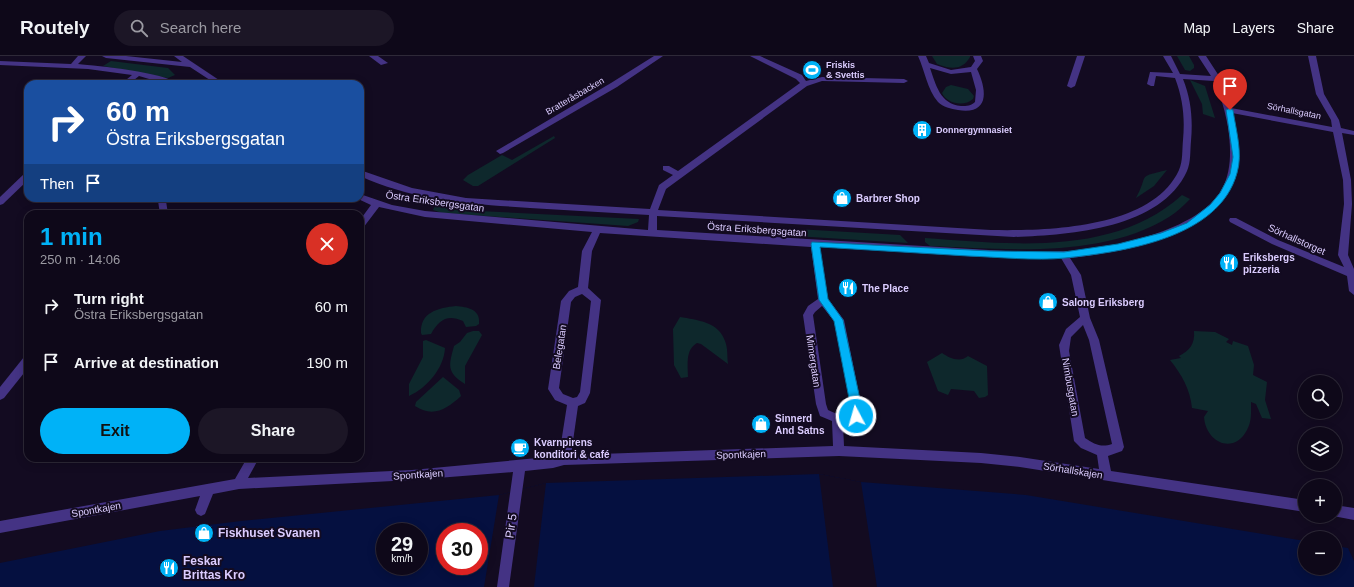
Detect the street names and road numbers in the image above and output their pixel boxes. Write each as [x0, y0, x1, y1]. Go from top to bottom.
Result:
street label: Bratteråsbacken [544, 75, 606, 117]
street label: Sörhallsgatan [1266, 101, 1322, 121]
street label: Östra Eriksbergsgatan [385, 189, 485, 214]
street label: Östra Eriksbergsgatan [707, 221, 807, 238]
street label: Sörhallstorget [1266, 222, 1327, 257]
street label: Belegatan [551, 324, 568, 370]
street label: Mimergatan [804, 334, 823, 388]
street label: Nimbusgatan [1060, 357, 1081, 417]
street label: Spontkajen [716, 448, 766, 461]
street label: Sörhallskajen [1042, 460, 1103, 481]
street label: Spontkajen [393, 467, 443, 482]
street label: Spontkajen [70, 500, 122, 519]
street label: Pir 5 [502, 512, 520, 539]

